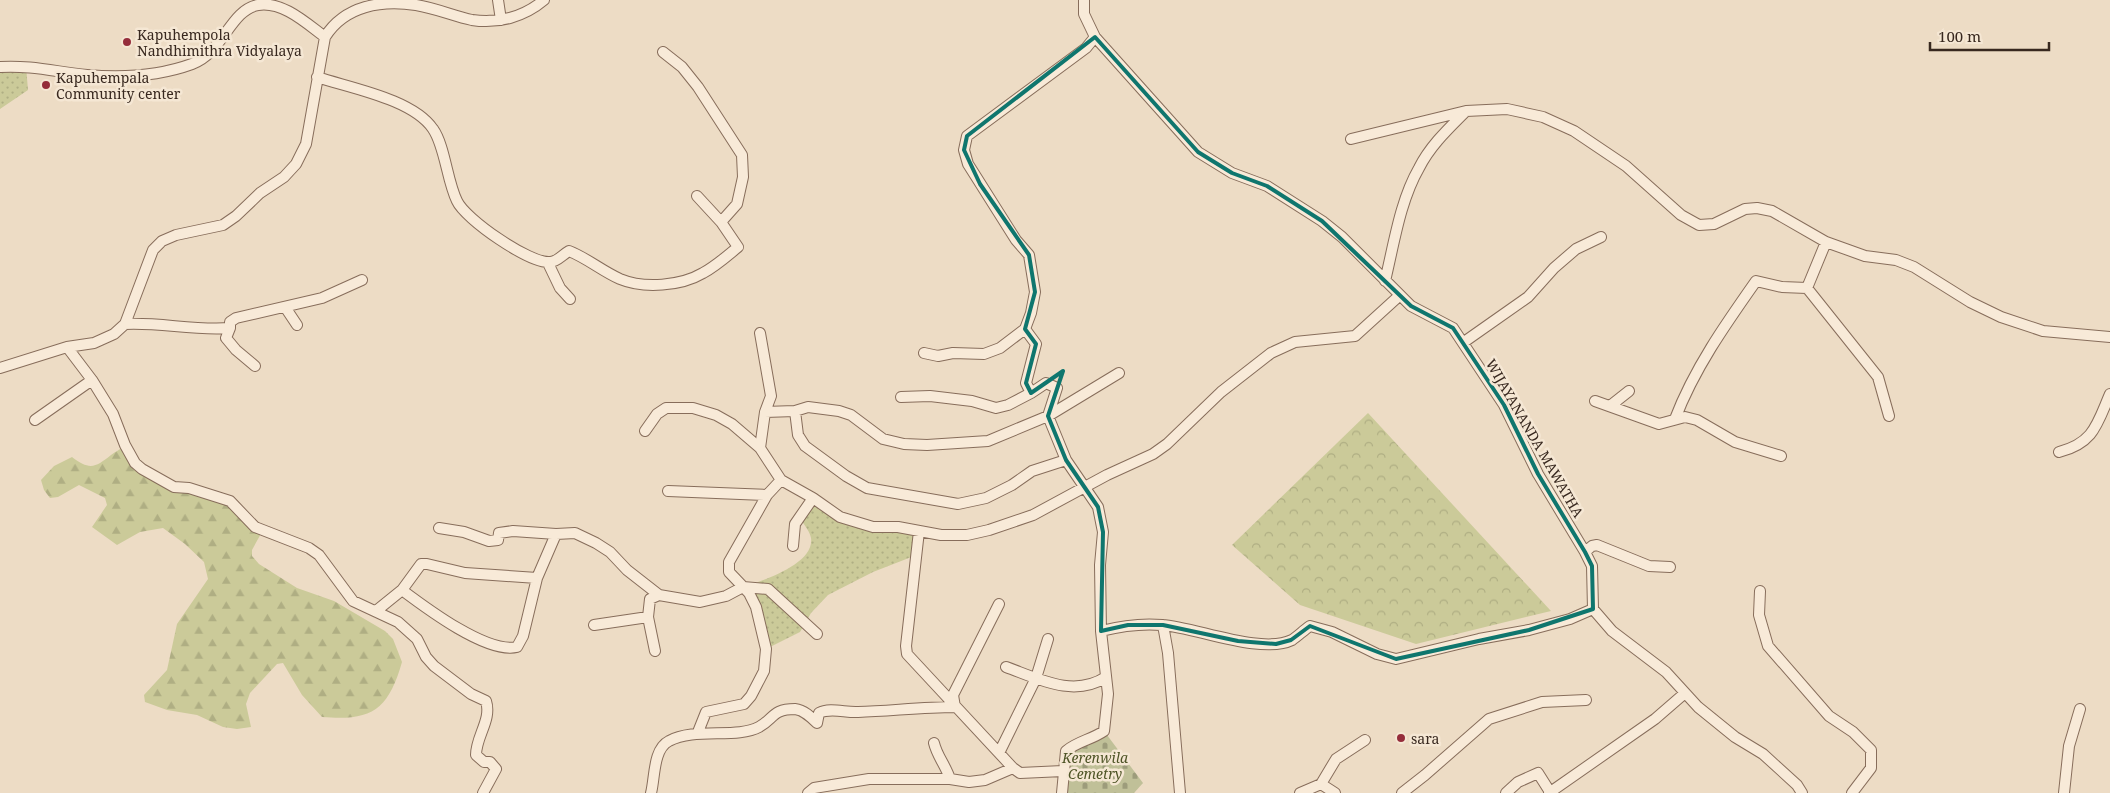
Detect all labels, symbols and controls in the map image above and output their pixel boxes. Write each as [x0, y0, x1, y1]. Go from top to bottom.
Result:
scale bar [1930, 20, 2049, 52]
place label: Kapuhempola Nandhimithra Vidyalaya [137, 25, 302, 60]
text: 100 m [1938, 26, 1981, 46]
marker: Kapuhempola Nandhimithra Vidyalaya [121, 36, 133, 48]
place label: Kapuhempala Community center [56, 68, 181, 103]
marker: Kapuhempala Community center [40, 79, 52, 91]
street label: WIJAYANANDA MAWATHA [1482, 355, 1588, 521]
place label: sara [1411, 729, 1440, 748]
marker: sara [1395, 732, 1407, 744]
park label: Kerenwila Cemetry [1061, 748, 1129, 783]

